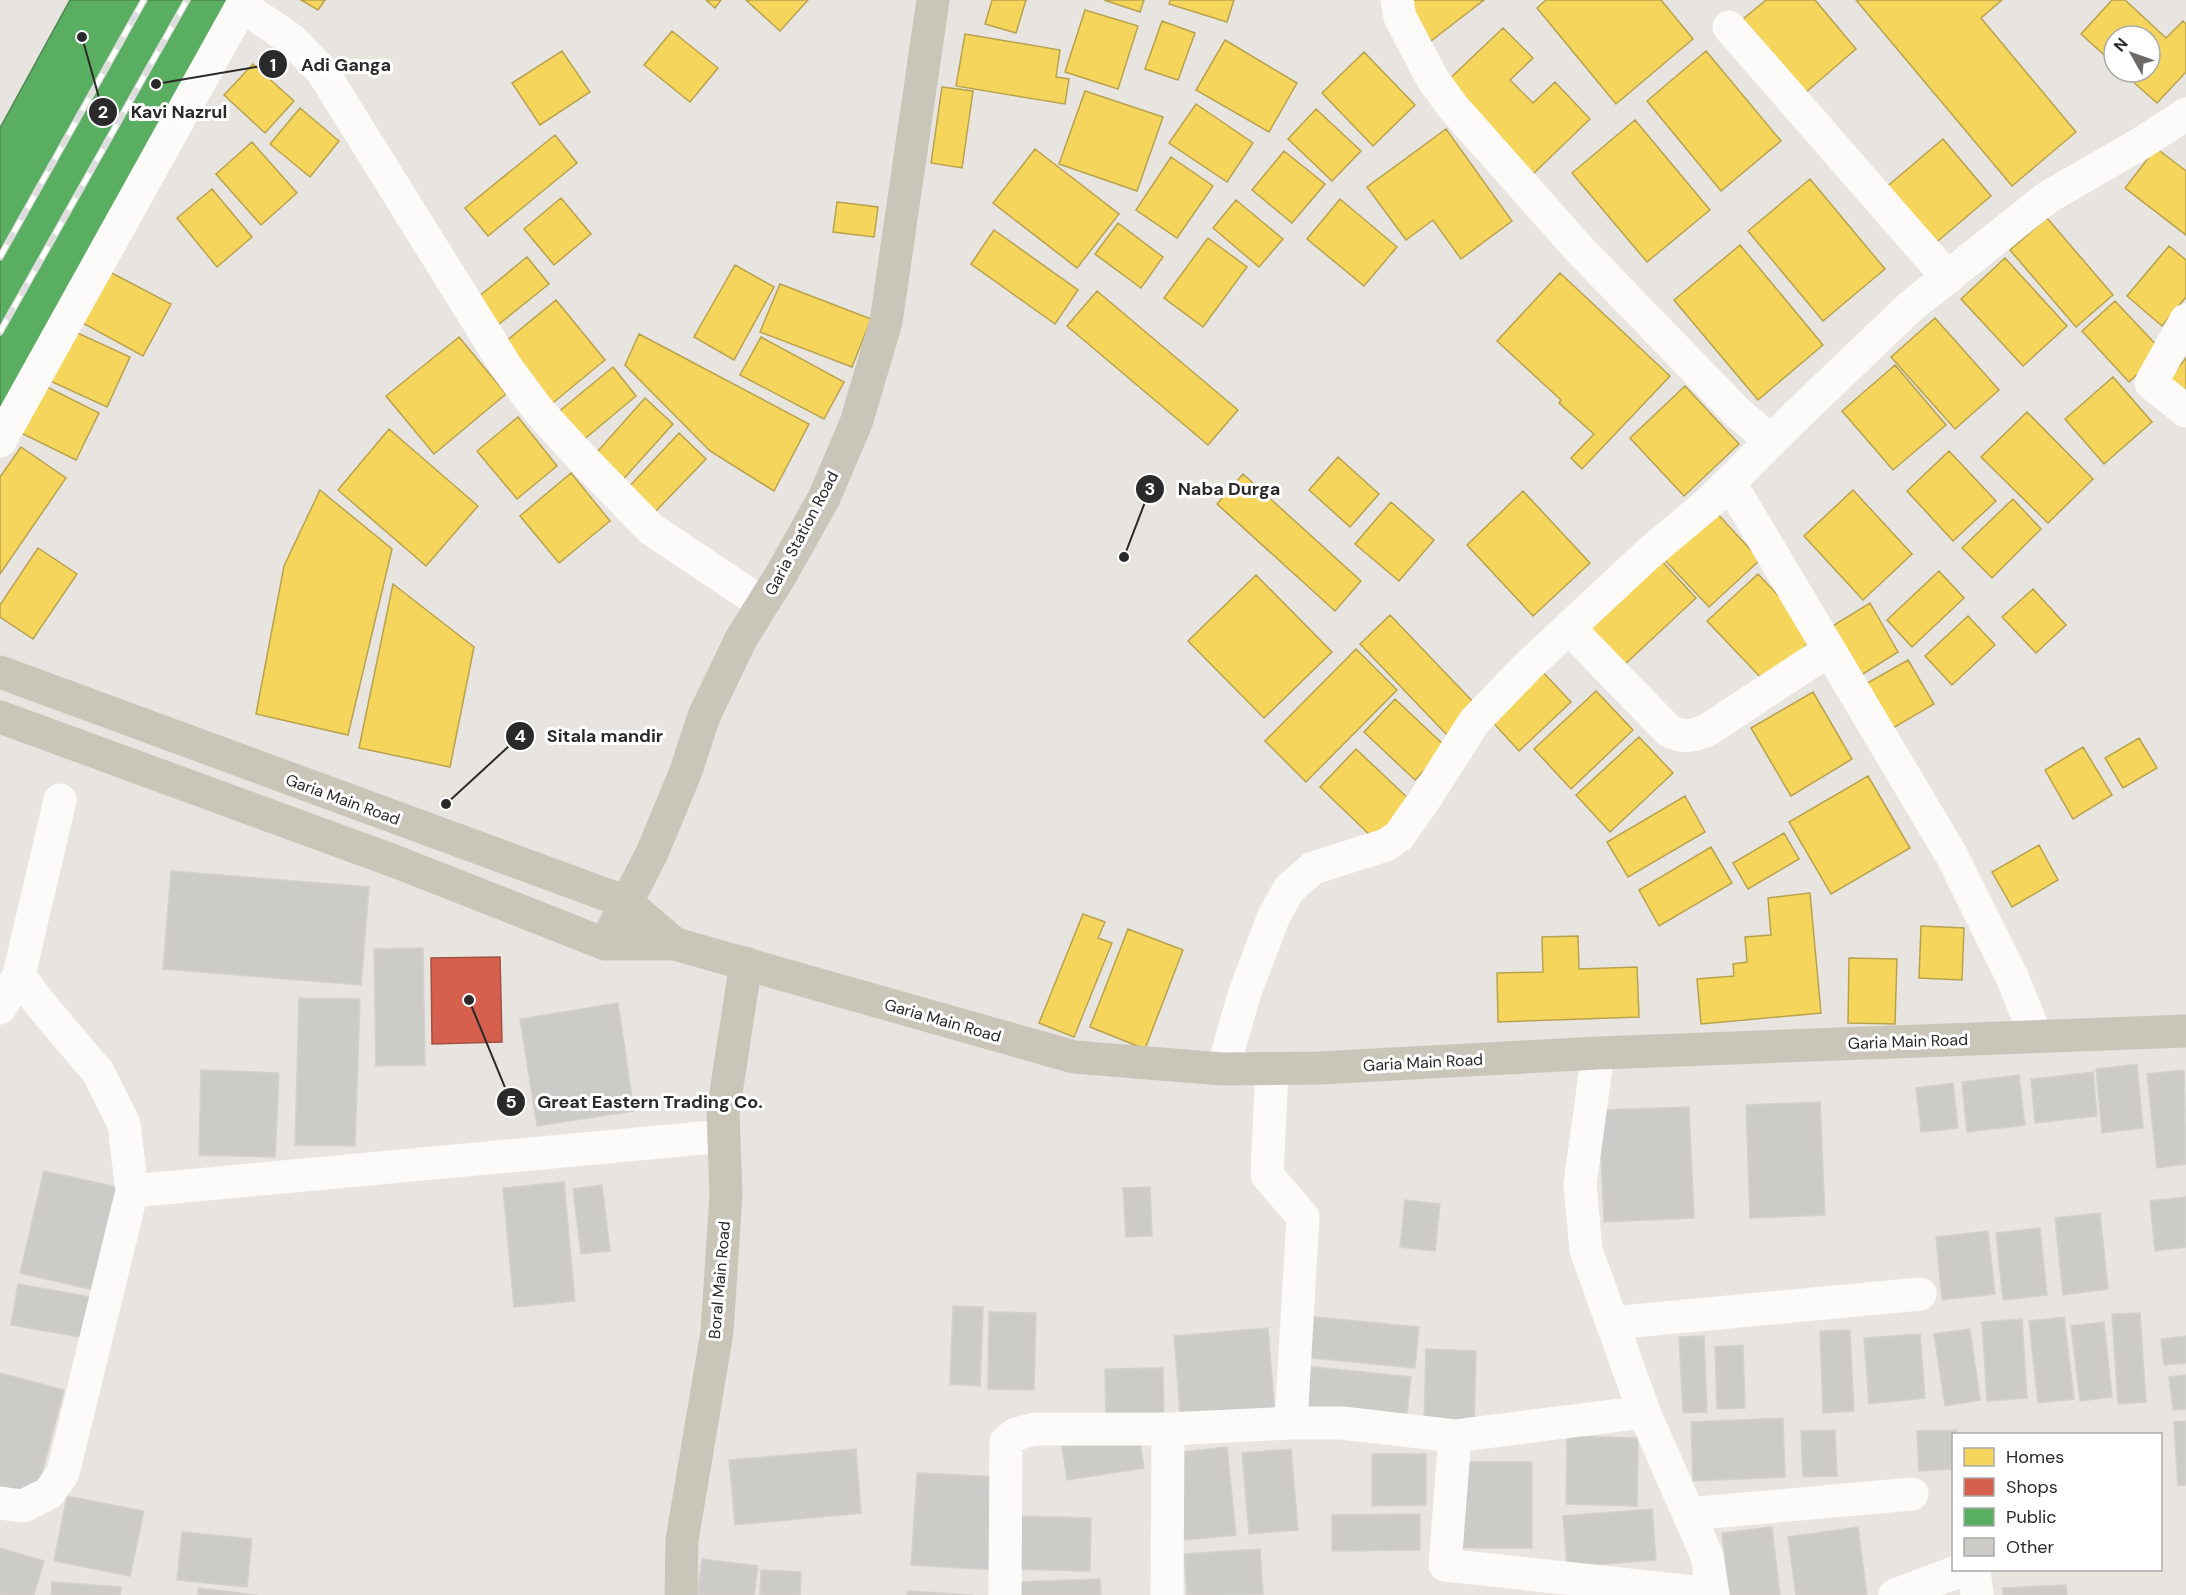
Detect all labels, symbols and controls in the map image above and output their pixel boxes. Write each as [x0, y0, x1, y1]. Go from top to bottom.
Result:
north arrow [2102, 24, 2162, 84]
text: N [2109, 33, 2133, 56]
callout: Adi Ganga [258, 46, 403, 82]
text: 1 [270, 53, 276, 77]
text: Adi Ganga [301, 53, 391, 77]
callout: Kavi Nazrul [88, 94, 239, 130]
text: 2 [98, 100, 108, 124]
text: Kavi Nazrul [131, 100, 227, 124]
street label: Garia Station Road [760, 467, 843, 599]
callout: Naba Durga [1135, 471, 1292, 507]
text: 3 [1145, 477, 1155, 501]
text: Naba Durga [1178, 477, 1280, 501]
callout: Sitala mandir [505, 718, 675, 754]
text: 4 [514, 724, 526, 748]
text: Sitala mandir [547, 724, 663, 748]
street label: Garia Main Road [283, 769, 403, 830]
street label: Garia Main Road [882, 994, 1004, 1047]
street label: Garia Main Road [1848, 1029, 1968, 1054]
street label: Garia Main Road [1362, 1049, 1484, 1076]
callout: Great Eastern Trading Co. [496, 1084, 775, 1120]
text: 5 [505, 1090, 517, 1114]
text: Great Eastern Trading Co. [537, 1090, 763, 1114]
street label: Boral Main Road [704, 1220, 735, 1340]
legend [1952, 1433, 2162, 1571]
text: Homes [2006, 1445, 2064, 1469]
text: Shops [2006, 1475, 2058, 1499]
text: Public [2006, 1505, 2057, 1529]
text: Other [2006, 1535, 2055, 1559]

